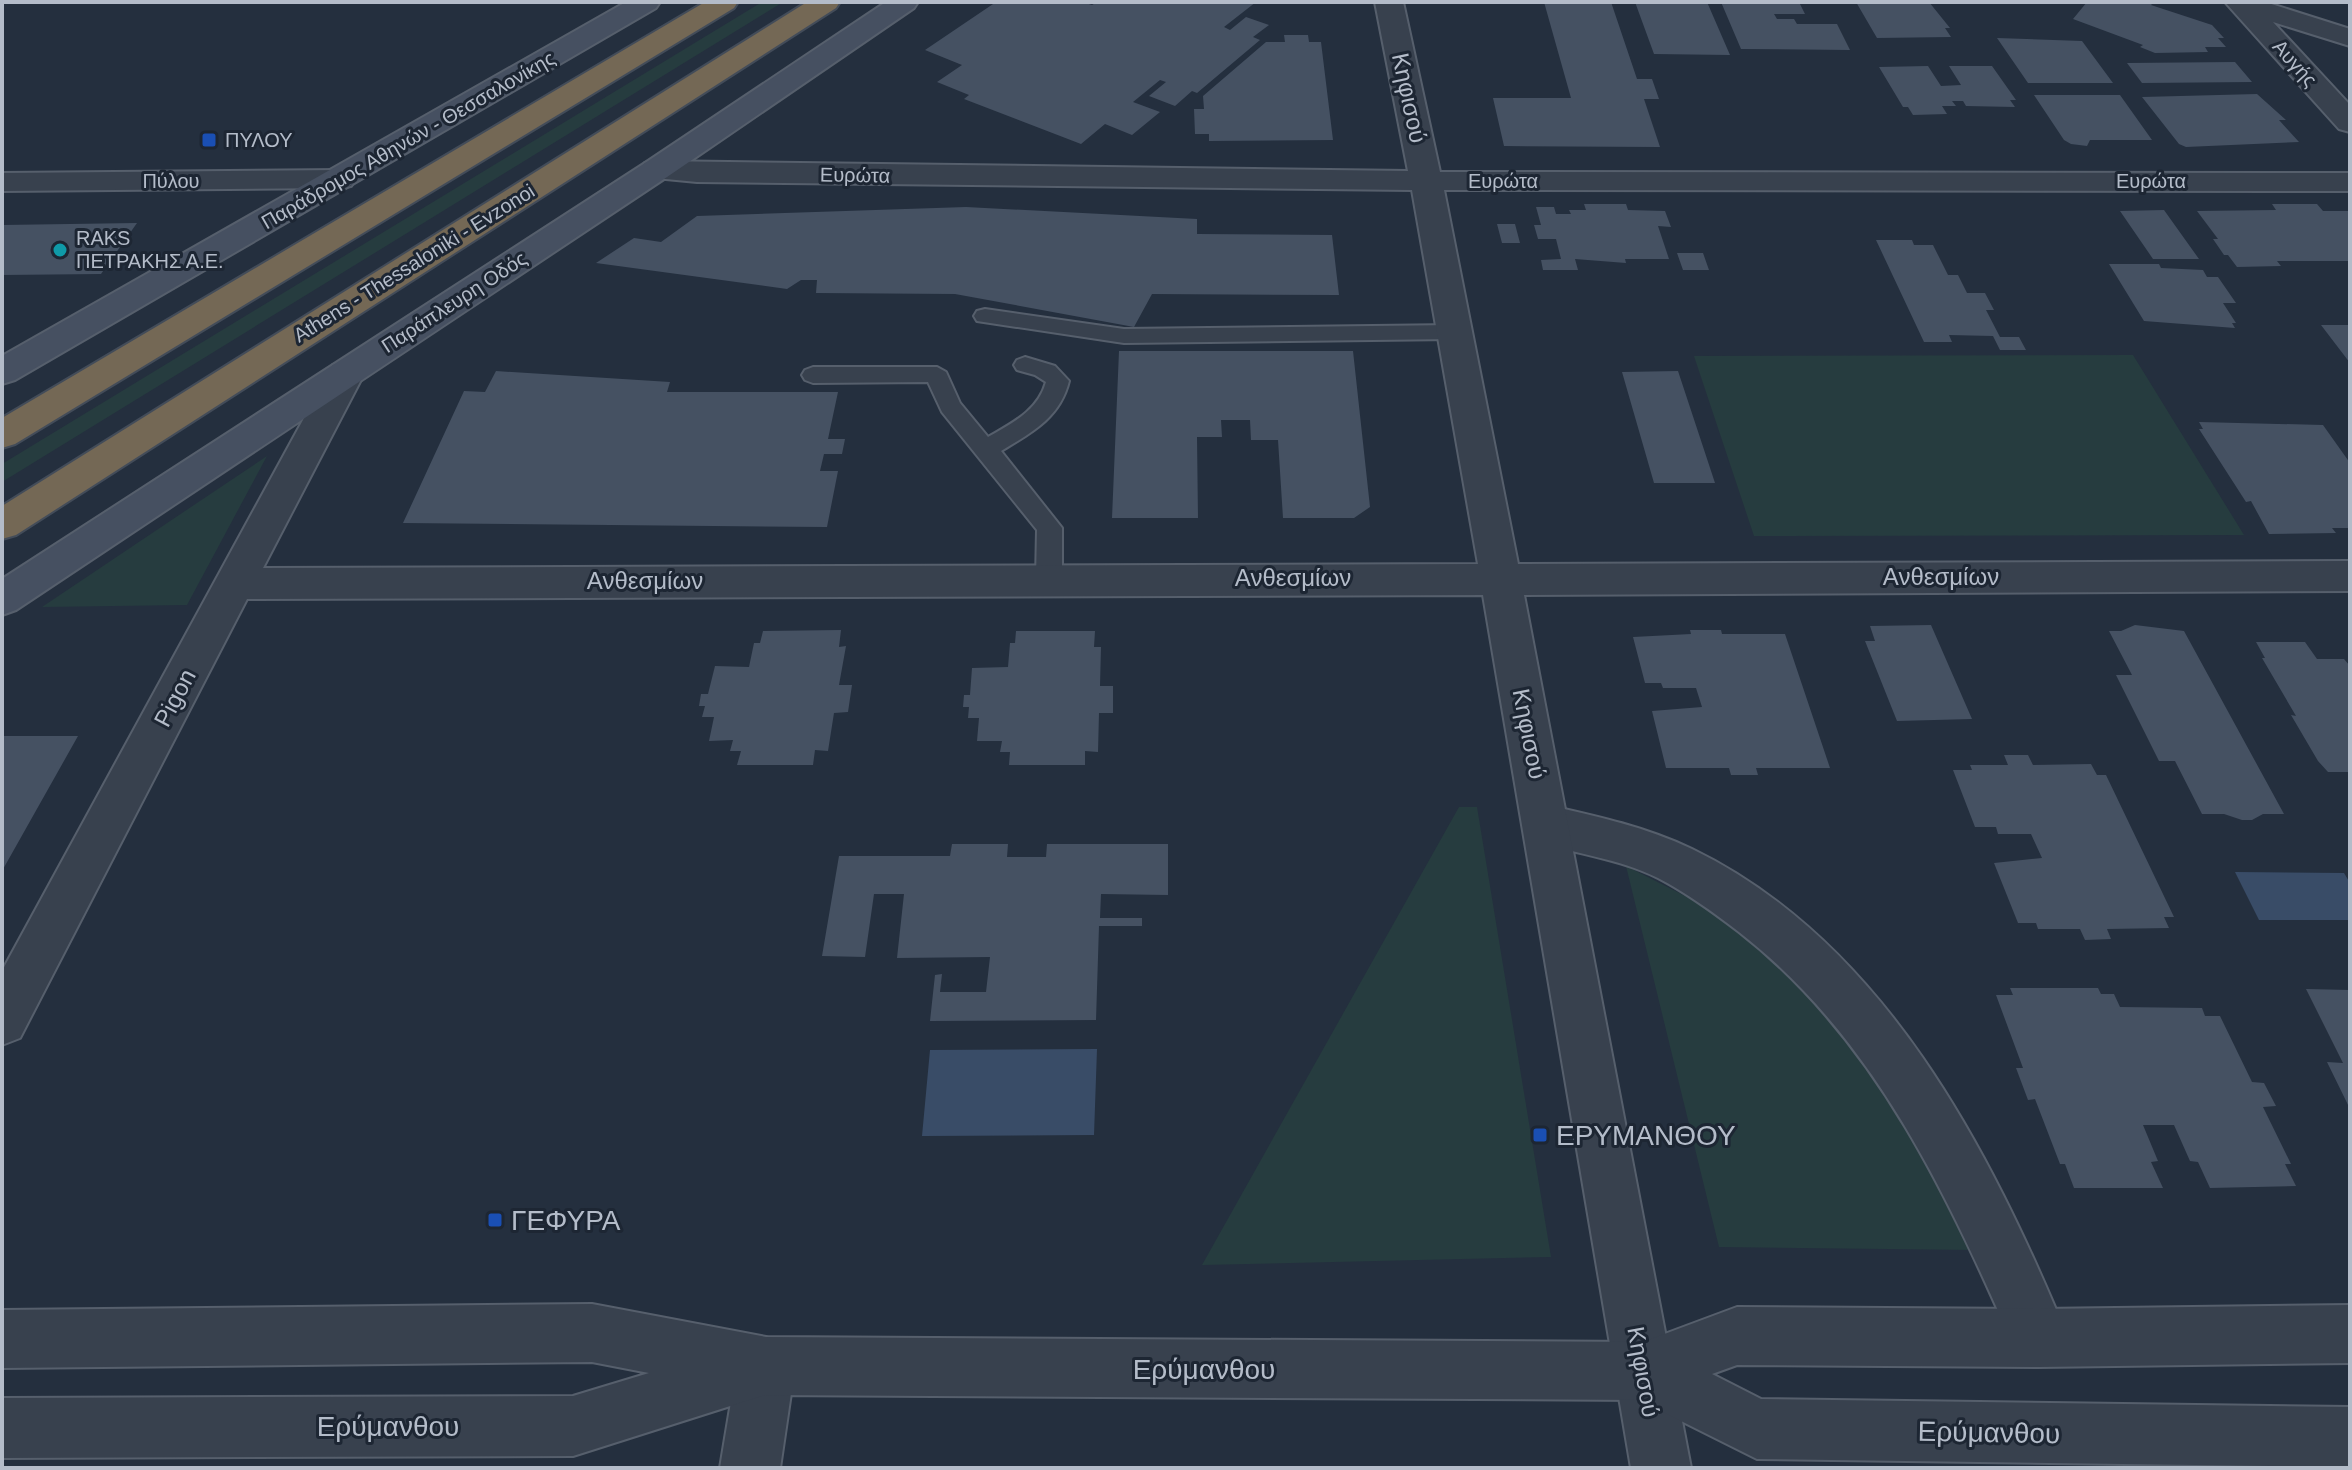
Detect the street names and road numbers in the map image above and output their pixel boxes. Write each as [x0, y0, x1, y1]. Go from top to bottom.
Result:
street label: Αυγής [2268, 35, 2322, 91]
street label: Παράδρομος Αθηνών - Θεσσαλονίκης [257, 47, 559, 233]
street label: Κηφισού [1387, 50, 1432, 145]
street label: Ευρώτα [820, 163, 890, 187]
street label: Πύλου [142, 170, 200, 192]
street label: Ευρώτα [1468, 170, 1538, 192]
street label: Ευρώτα [2116, 170, 2186, 192]
street label: Athens - Thessaloniki - Evzonoi [290, 180, 538, 346]
street label: Παράπλευρη Οδός [378, 247, 531, 357]
street label: Ανθεσμίων [1883, 563, 1999, 590]
street label: Ανθεσμίων [1235, 564, 1351, 591]
street label: Ανθεσμίων [587, 567, 703, 594]
street label: Pigon [148, 664, 201, 731]
street label: Κηφισού [1508, 686, 1551, 781]
street label: Κηφισού [1622, 1324, 1665, 1419]
street label: Ερύμανθου [1133, 1354, 1275, 1385]
street label: Ερύμανθου [317, 1411, 459, 1442]
street label: Ερύμανθου [1917, 1416, 2061, 1449]

